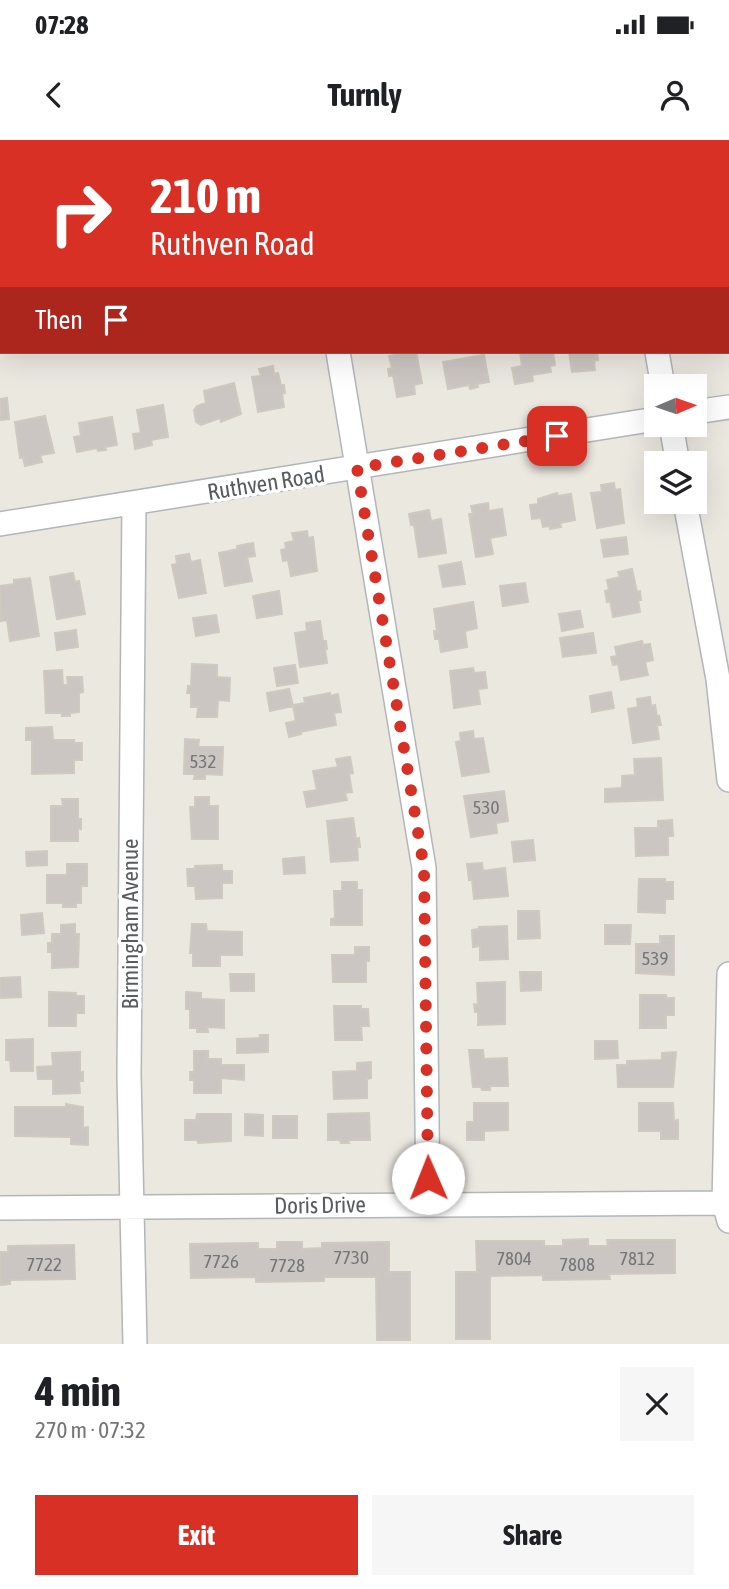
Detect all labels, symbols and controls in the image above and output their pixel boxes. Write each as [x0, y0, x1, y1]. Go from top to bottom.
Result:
text: 07:28 [35, 10, 89, 40]
icon: back [35, 76, 73, 114]
text: Turnly [327, 76, 402, 113]
icon: person [656, 76, 694, 114]
text: 210 m [150, 167, 261, 223]
icon: right [35, 168, 126, 259]
text: Ruthven Road [150, 225, 315, 262]
icon: arrive [97, 301, 135, 339]
text: Then [35, 305, 83, 335]
north arrow [644, 374, 707, 438]
map controls [644, 374, 707, 514]
pin [527, 406, 587, 466]
icon: arrive [538, 417, 576, 455]
button: layers [644, 451, 707, 514]
street label: Ruthven Road [206, 461, 326, 505]
house number: 532 [190, 750, 216, 772]
house number: 530 [473, 796, 499, 818]
street label: Birmingham Avenue [117, 838, 143, 1010]
house number: 539 [642, 947, 668, 969]
position arrow [391, 1141, 465, 1215]
street label: Doris Drive [274, 1191, 366, 1219]
house number: 7730 [333, 1246, 369, 1268]
house number: 7804 [496, 1247, 532, 1269]
house number: 7812 [619, 1247, 655, 1269]
house number: 7726 [203, 1250, 239, 1272]
house number: 7722 [26, 1253, 62, 1275]
house number: 7808 [559, 1253, 595, 1275]
house number: 7728 [269, 1254, 305, 1276]
text: 4 min [35, 1367, 121, 1415]
button: close [620, 1367, 694, 1441]
text: 270 m · 07:32 [35, 1417, 146, 1443]
button: Exit [35, 1495, 358, 1575]
button: Share [372, 1495, 694, 1575]

